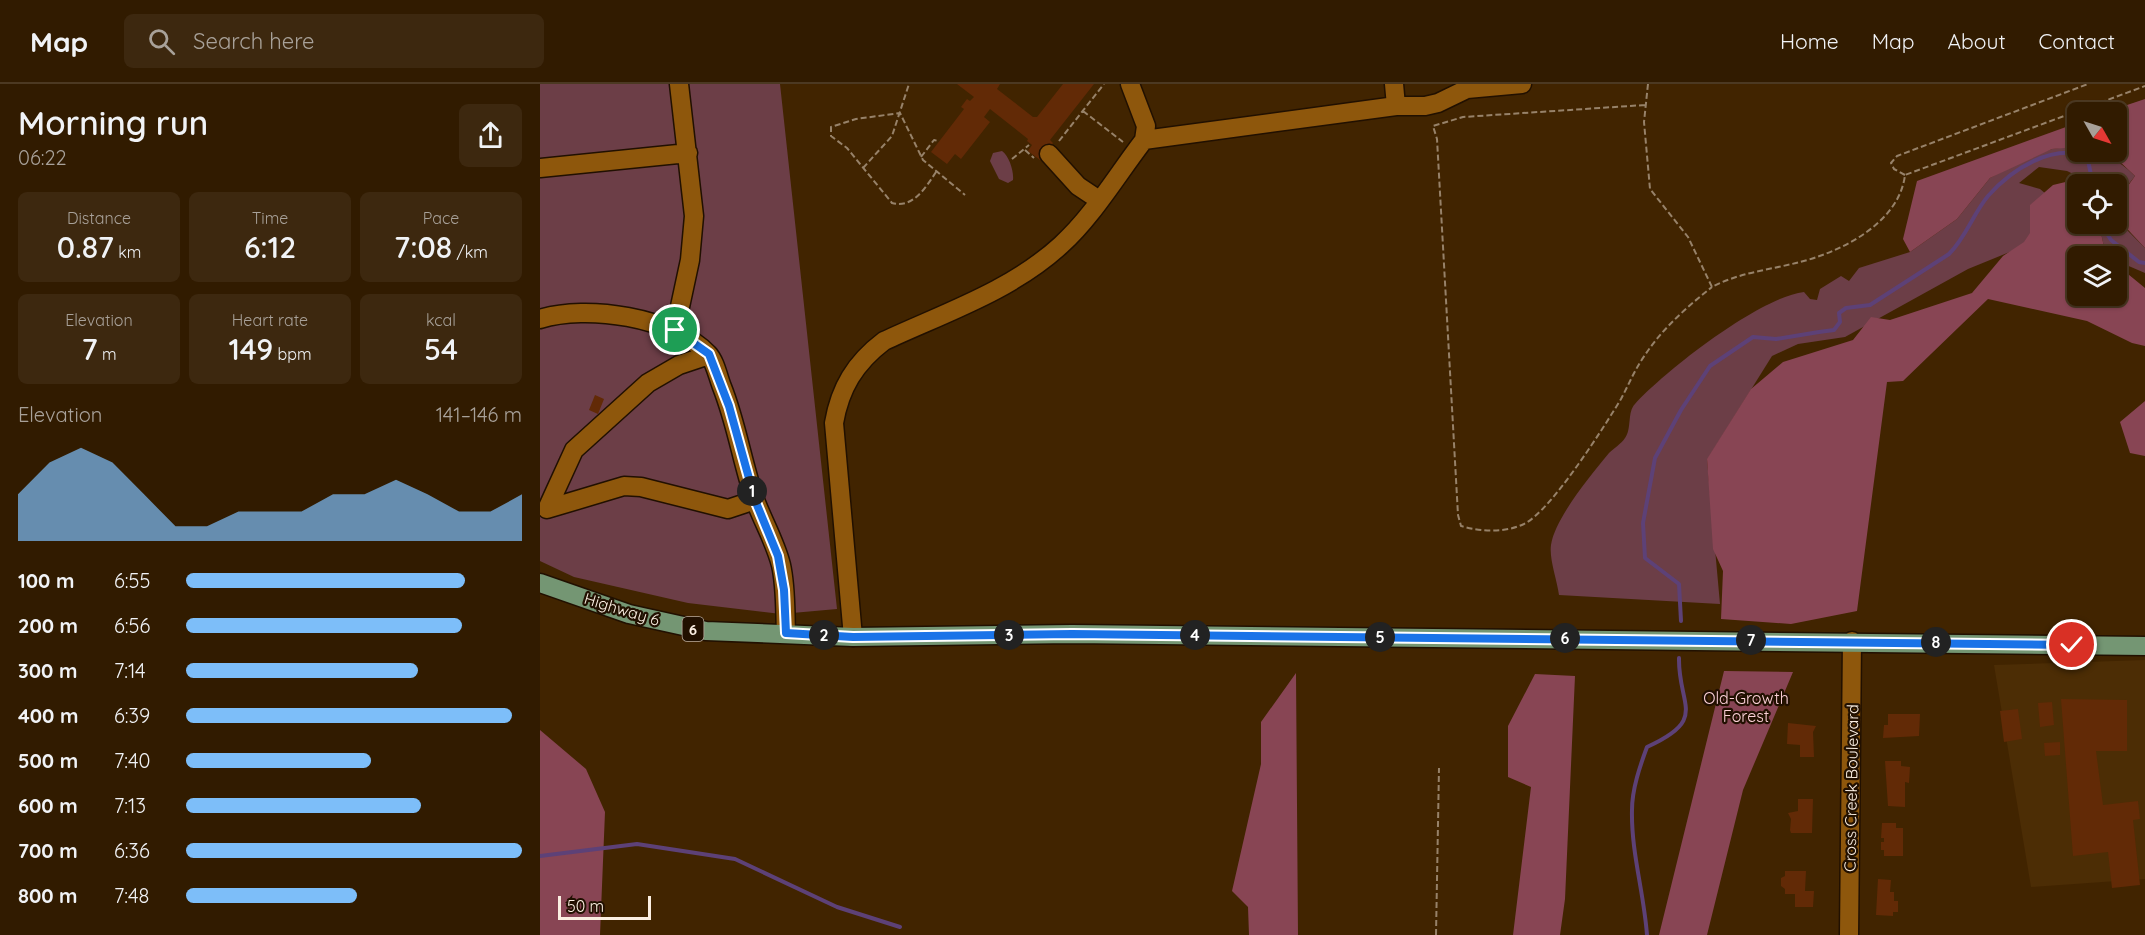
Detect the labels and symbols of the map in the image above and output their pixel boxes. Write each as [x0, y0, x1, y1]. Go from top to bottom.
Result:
north arrow [2067, 102, 2127, 162]
pin [649, 304, 700, 355]
pin: 1 [737, 476, 767, 506]
street label: Highway 6 [582, 588, 663, 630]
road number: 6 [682, 617, 704, 641]
pin [2046, 619, 2097, 670]
pin: 2 [809, 620, 839, 650]
pin: 3 [994, 620, 1024, 650]
pin: 4 [1180, 620, 1210, 650]
pin: 5 [1365, 622, 1395, 652]
pin: 6 [1550, 623, 1580, 653]
pin: 7 [1736, 625, 1766, 655]
pin: 8 [1921, 627, 1951, 657]
park label: Old-Growth Forest [1703, 688, 1789, 726]
street label: Cross Creek Boulevard [1840, 704, 1862, 872]
scale bar [558, 893, 651, 920]

